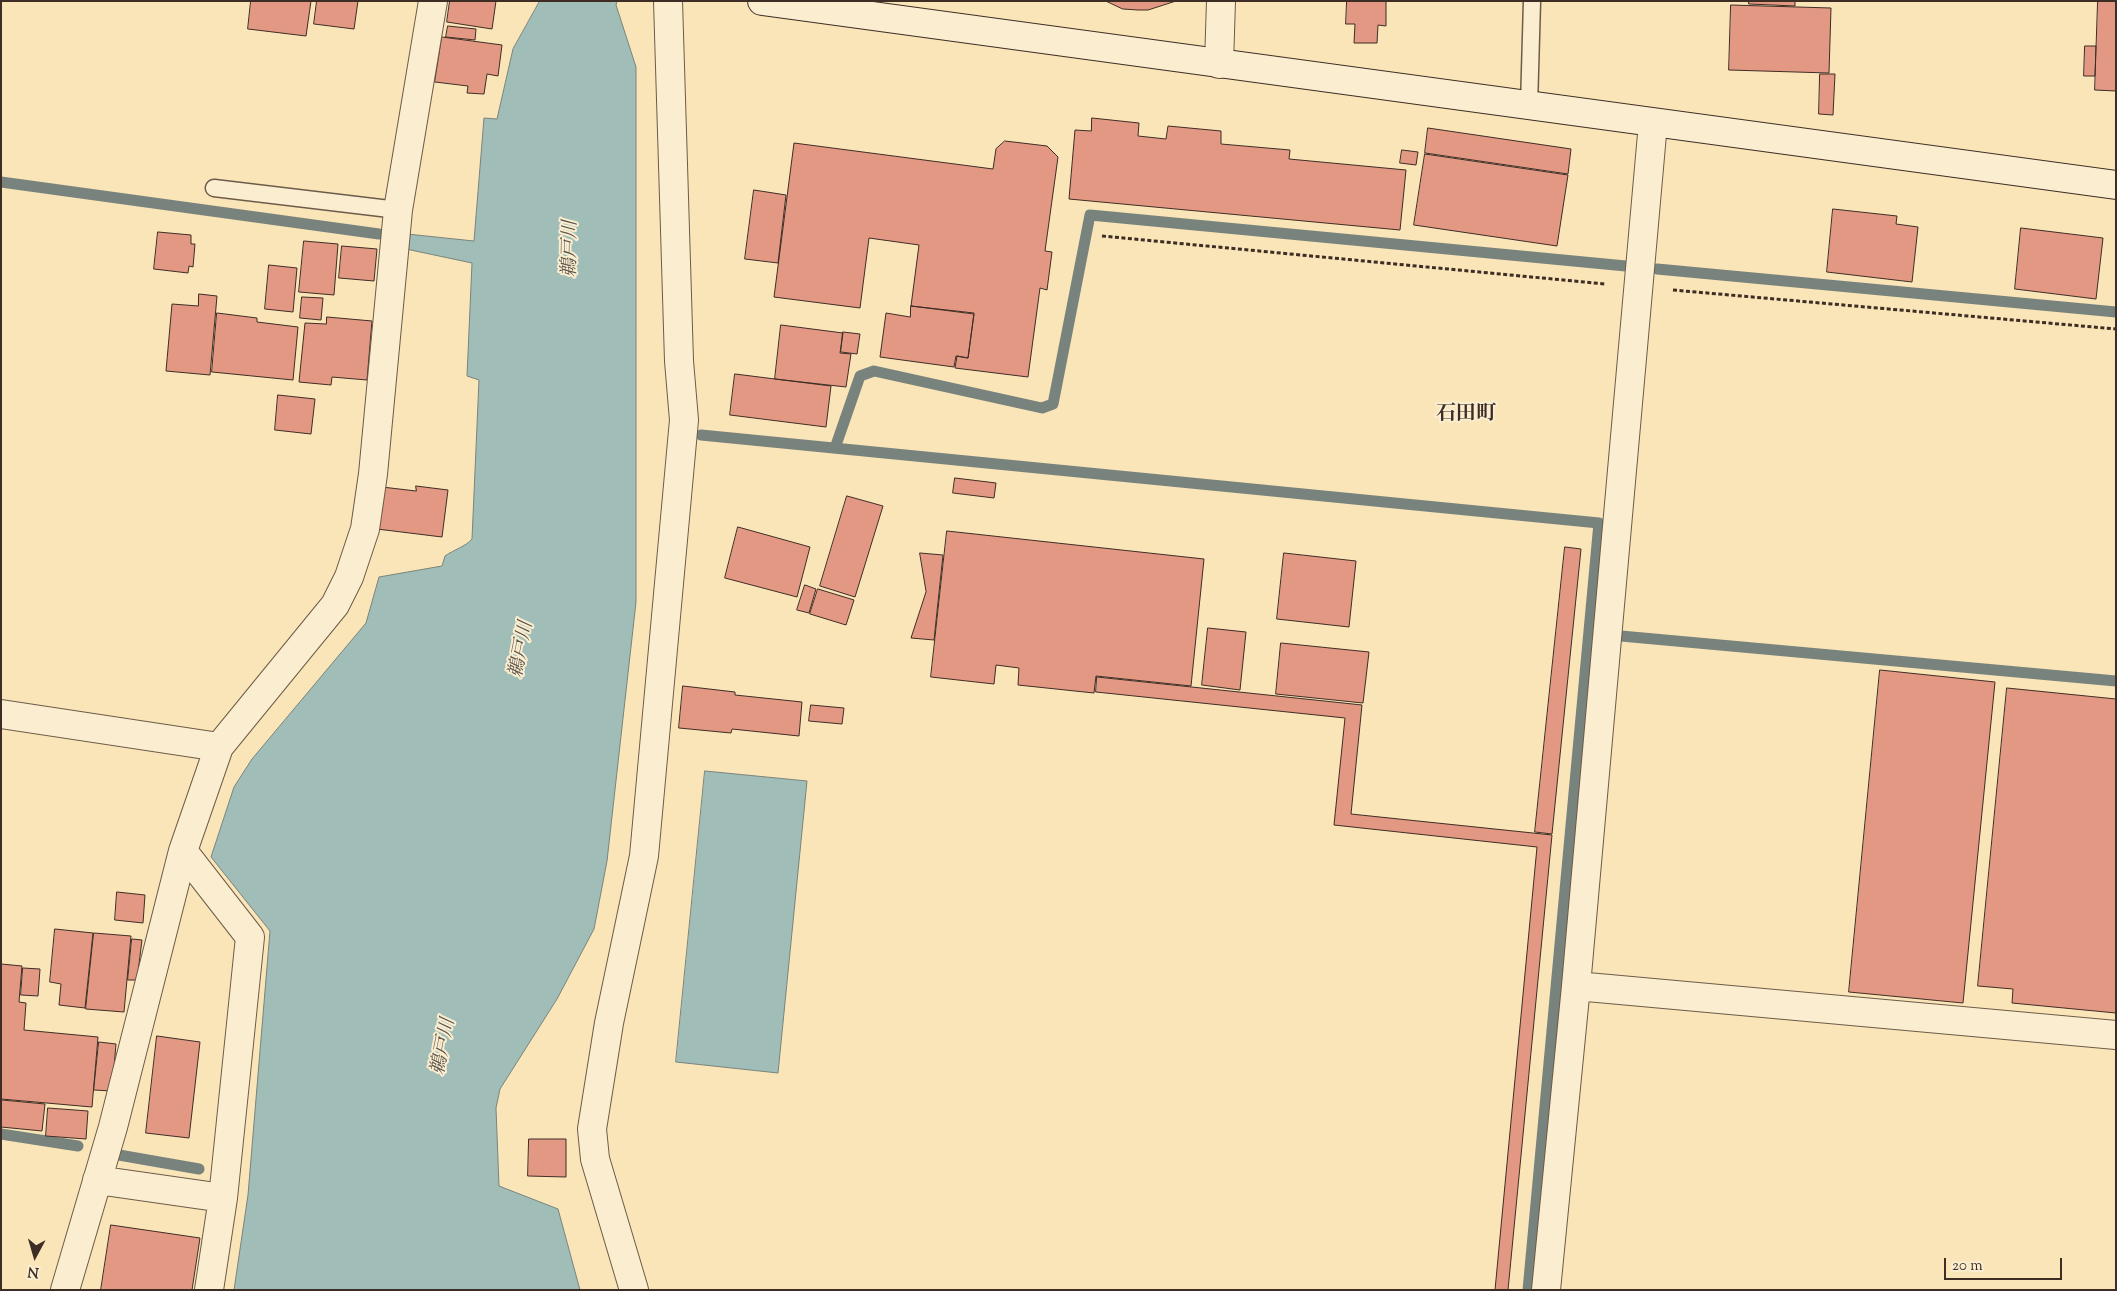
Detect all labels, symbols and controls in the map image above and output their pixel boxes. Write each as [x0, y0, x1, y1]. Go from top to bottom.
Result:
water label: 鵜戸川 [560, 220, 584, 278]
district label: 石田町 [1436, 404, 1496, 428]
water label: 鵜戸川 [506, 620, 540, 680]
water label: 鵜戸川 [428, 1017, 462, 1077]
north arrow [10, 1231, 60, 1281]
scale bar [1947, 1248, 2064, 1280]
text: 20 m [1952, 1256, 1983, 1277]
text: N [27, 1260, 40, 1281]

